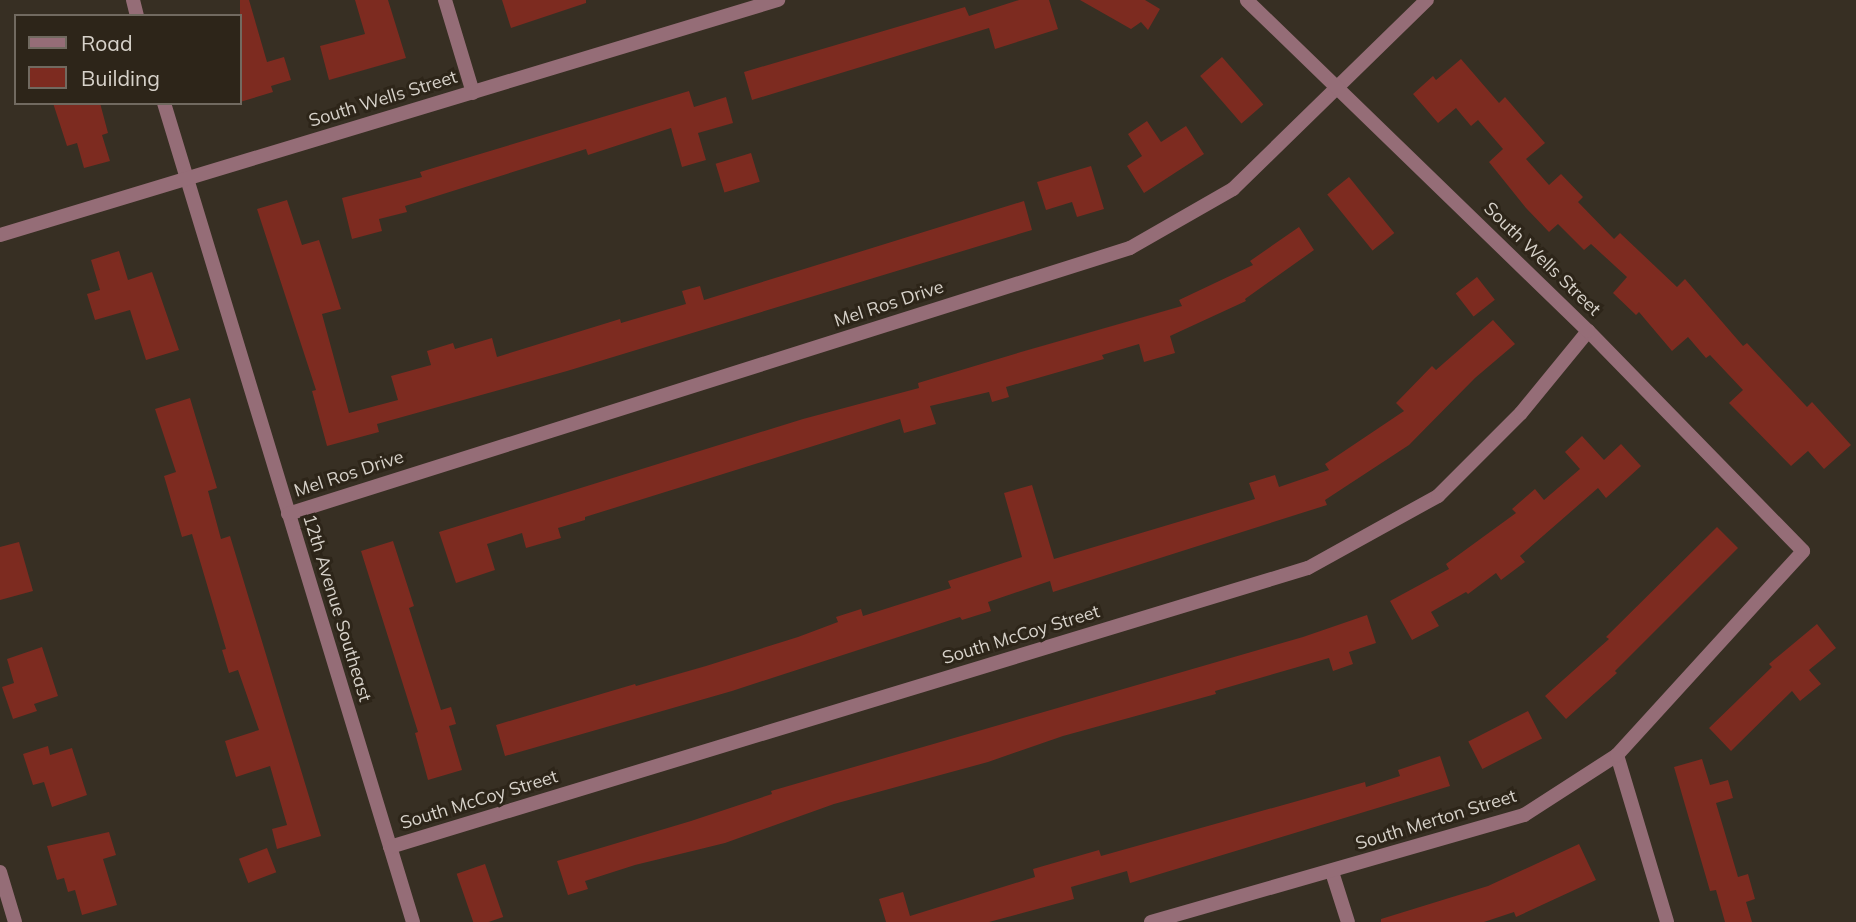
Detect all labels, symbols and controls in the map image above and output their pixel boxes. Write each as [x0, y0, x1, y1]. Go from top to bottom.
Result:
legend [14, 14, 242, 105]
text: Road [81, 30, 132, 56]
text: Building [81, 65, 160, 91]
street label: South Wells Street [306, 66, 460, 132]
street label: South Wells Street [1479, 198, 1605, 320]
street label: Mel Ros Drive [832, 276, 946, 332]
street label: Mel Ros Drive [292, 446, 406, 502]
street label: 12th Avenue Southeast [298, 512, 376, 704]
street label: South McCoy Street [940, 601, 1102, 669]
street label: South McCoy Street [398, 766, 560, 834]
street label: South Merton Street [1353, 785, 1519, 855]

